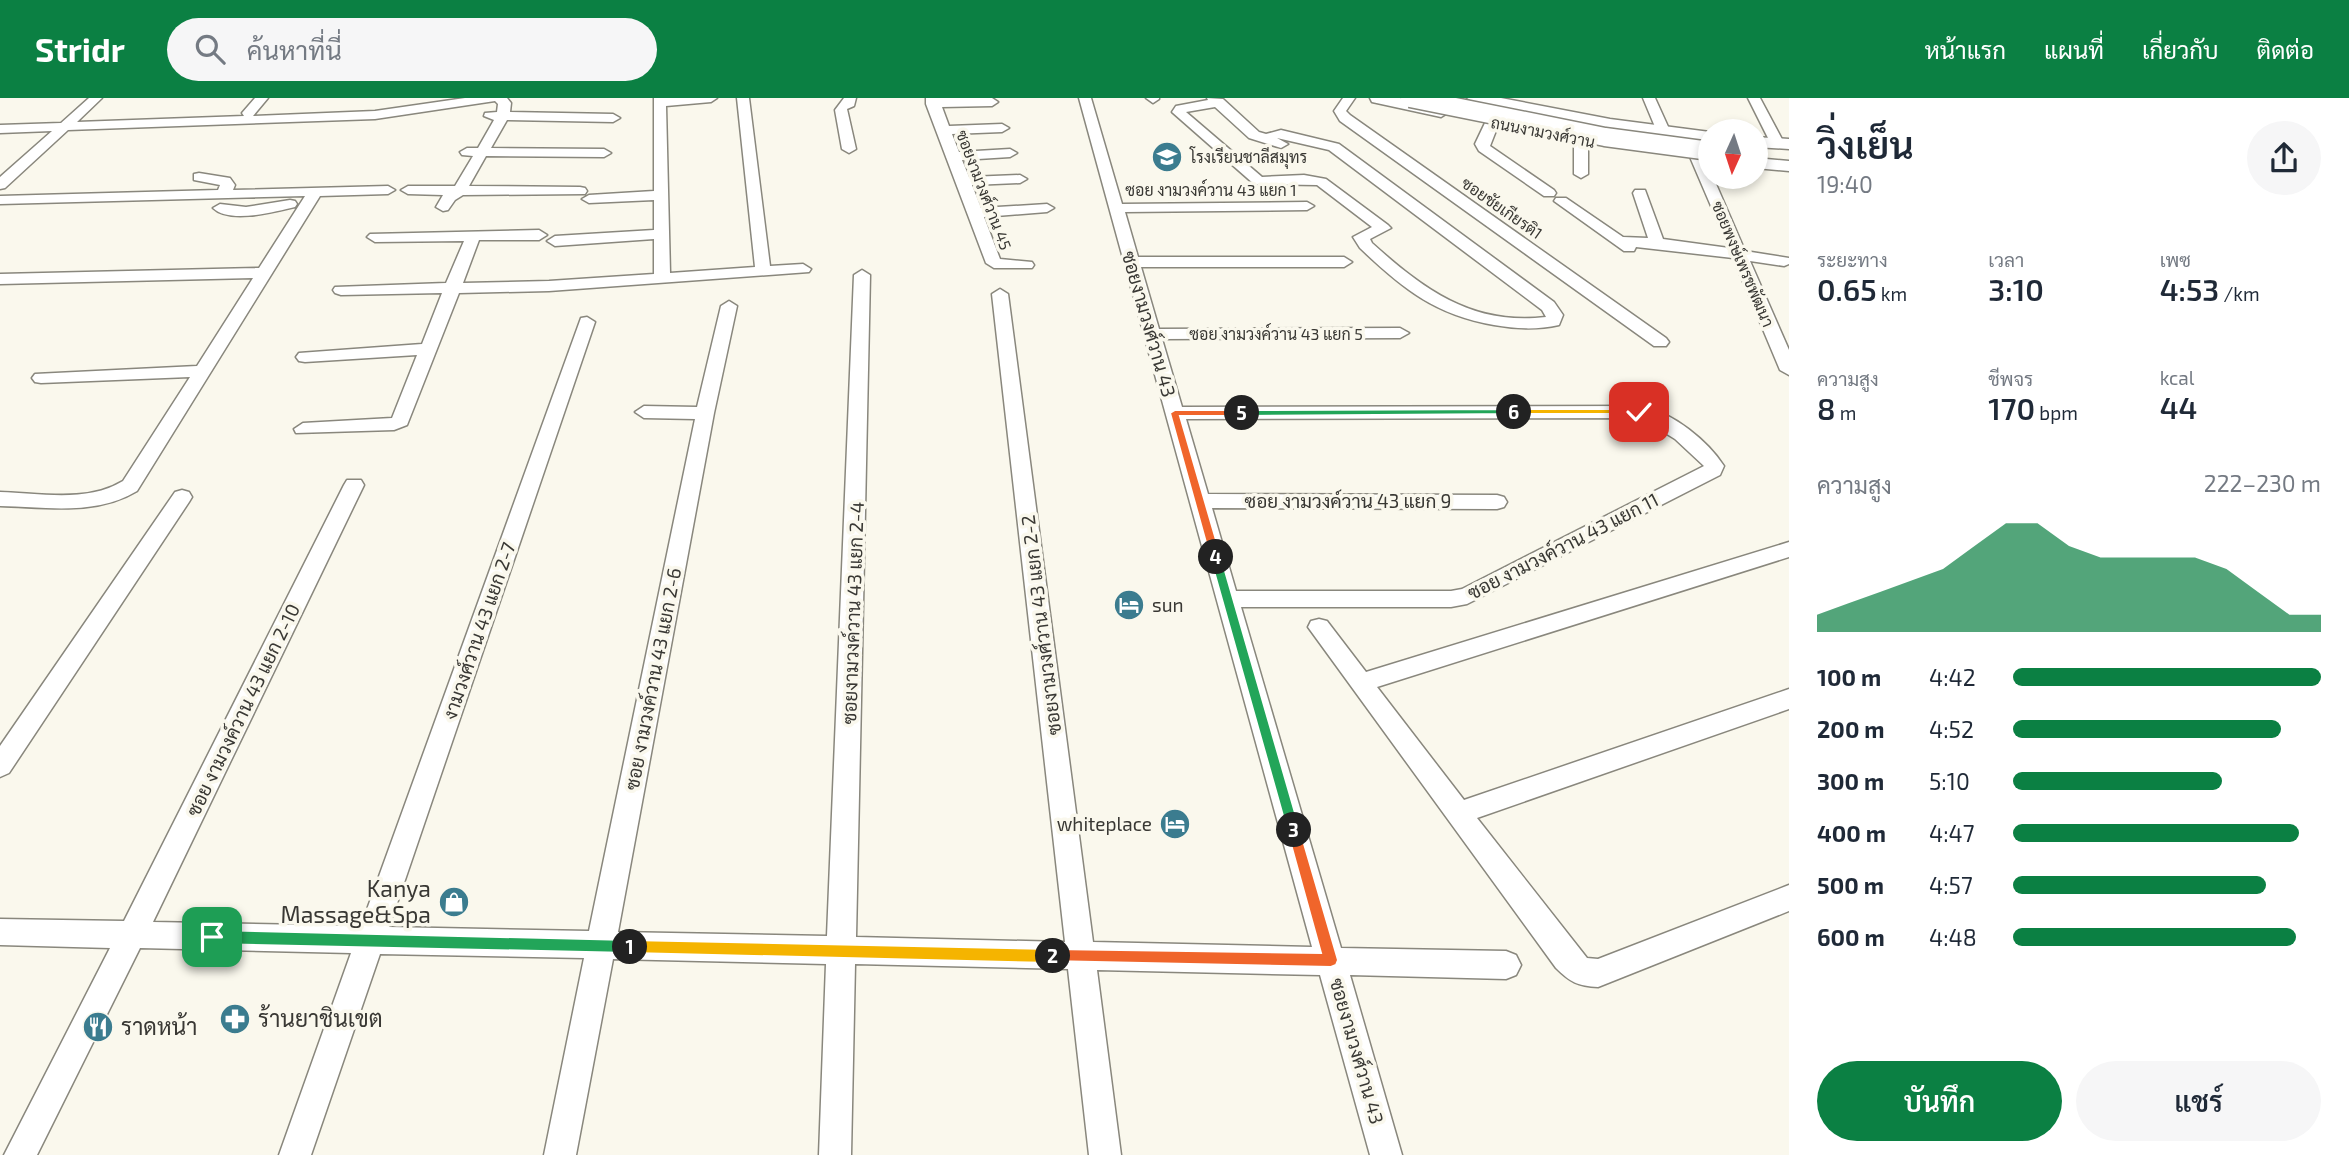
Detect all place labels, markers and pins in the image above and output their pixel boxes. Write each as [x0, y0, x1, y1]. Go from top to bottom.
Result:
school or university icon: โรงเรียนชาลีสมุทร [1150, 140, 1184, 174]
place label: โรงเรียนชาลีสมุทร [1189, 146, 1307, 169]
pin [1609, 382, 1669, 442]
pin: 6 [1496, 394, 1532, 430]
pin: 5 [1224, 396, 1260, 430]
pin: 4 [1198, 540, 1234, 574]
hotel icon: sun [1112, 588, 1146, 622]
place label: sun [1152, 593, 1184, 616]
hotel icon: whiteplace [1158, 807, 1192, 841]
place label: whiteplace [1057, 812, 1152, 835]
pin: 3 [1276, 812, 1312, 848]
place label: Kanya Massage&Spa [280, 874, 431, 928]
shop icon: Kanya Massage&Spa [437, 885, 471, 919]
pin [182, 907, 242, 967]
pin: 1 [612, 930, 648, 964]
pin: 2 [1036, 938, 1070, 974]
pharmacy icon: ร้านยาชินเขต [218, 1002, 252, 1036]
place label: ร้านยาชินเขต [258, 1004, 383, 1032]
restaurant icon: ราดหน้า [81, 1010, 115, 1044]
place label: ราดหน้า [121, 1012, 197, 1040]

